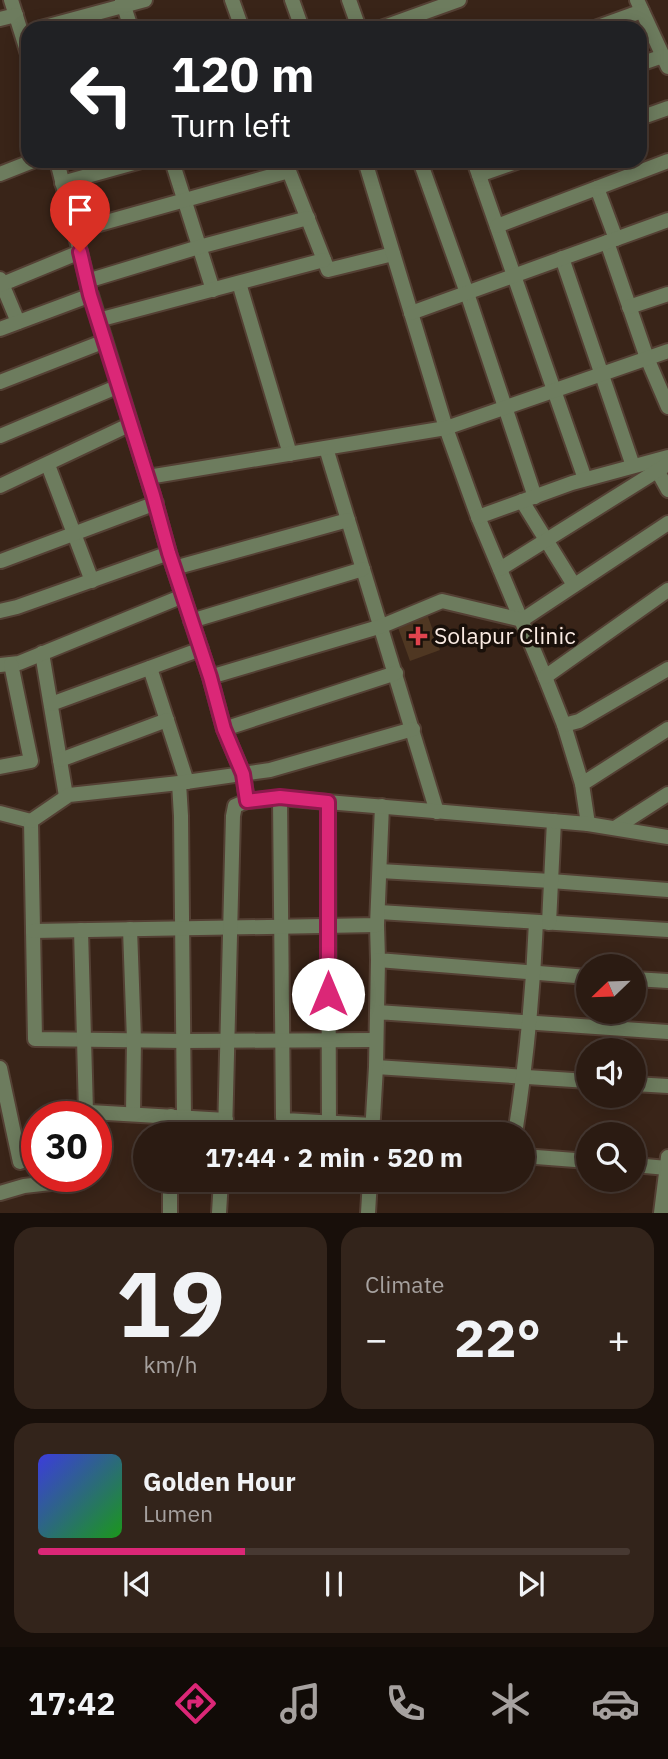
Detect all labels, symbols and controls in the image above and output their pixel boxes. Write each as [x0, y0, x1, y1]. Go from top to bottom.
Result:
text: 120 m [171, 42, 315, 105]
icon: left [56, 49, 147, 140]
text: Turn left [171, 104, 291, 146]
pin [50, 180, 110, 252]
icon: arrive [61, 191, 99, 229]
place label: Solapur Clinic [434, 620, 576, 650]
marker: Solapur Clinic [408, 626, 428, 646]
north arrow [576, 954, 646, 1024]
map controls [576, 954, 646, 1192]
position arrow [291, 957, 365, 1031]
button: sound [576, 1038, 646, 1108]
speed limit sign: 30 [21, 1101, 112, 1192]
button: search [576, 1122, 646, 1192]
text: 17:44 · 2 min · 520 m [205, 1140, 463, 1174]
text: 19 [116, 1244, 225, 1362]
text: Climate [365, 1269, 444, 1299]
text: 22° [454, 1304, 541, 1371]
text: − [365, 1314, 388, 1363]
text: + [607, 1314, 630, 1363]
text: km/h [143, 1349, 198, 1379]
text: Golden Hour [143, 1464, 296, 1498]
text: Lumen [143, 1498, 213, 1528]
icon: previous [118, 1565, 156, 1603]
icon: pause [315, 1565, 353, 1603]
icon: next [512, 1565, 550, 1603]
icon: directions [171, 1679, 220, 1728]
icon: music [276, 1679, 325, 1728]
icon: phone [381, 1679, 430, 1728]
icon: climate [486, 1679, 535, 1728]
icon: car [591, 1679, 640, 1728]
text: 17:42 [28, 1682, 115, 1724]

